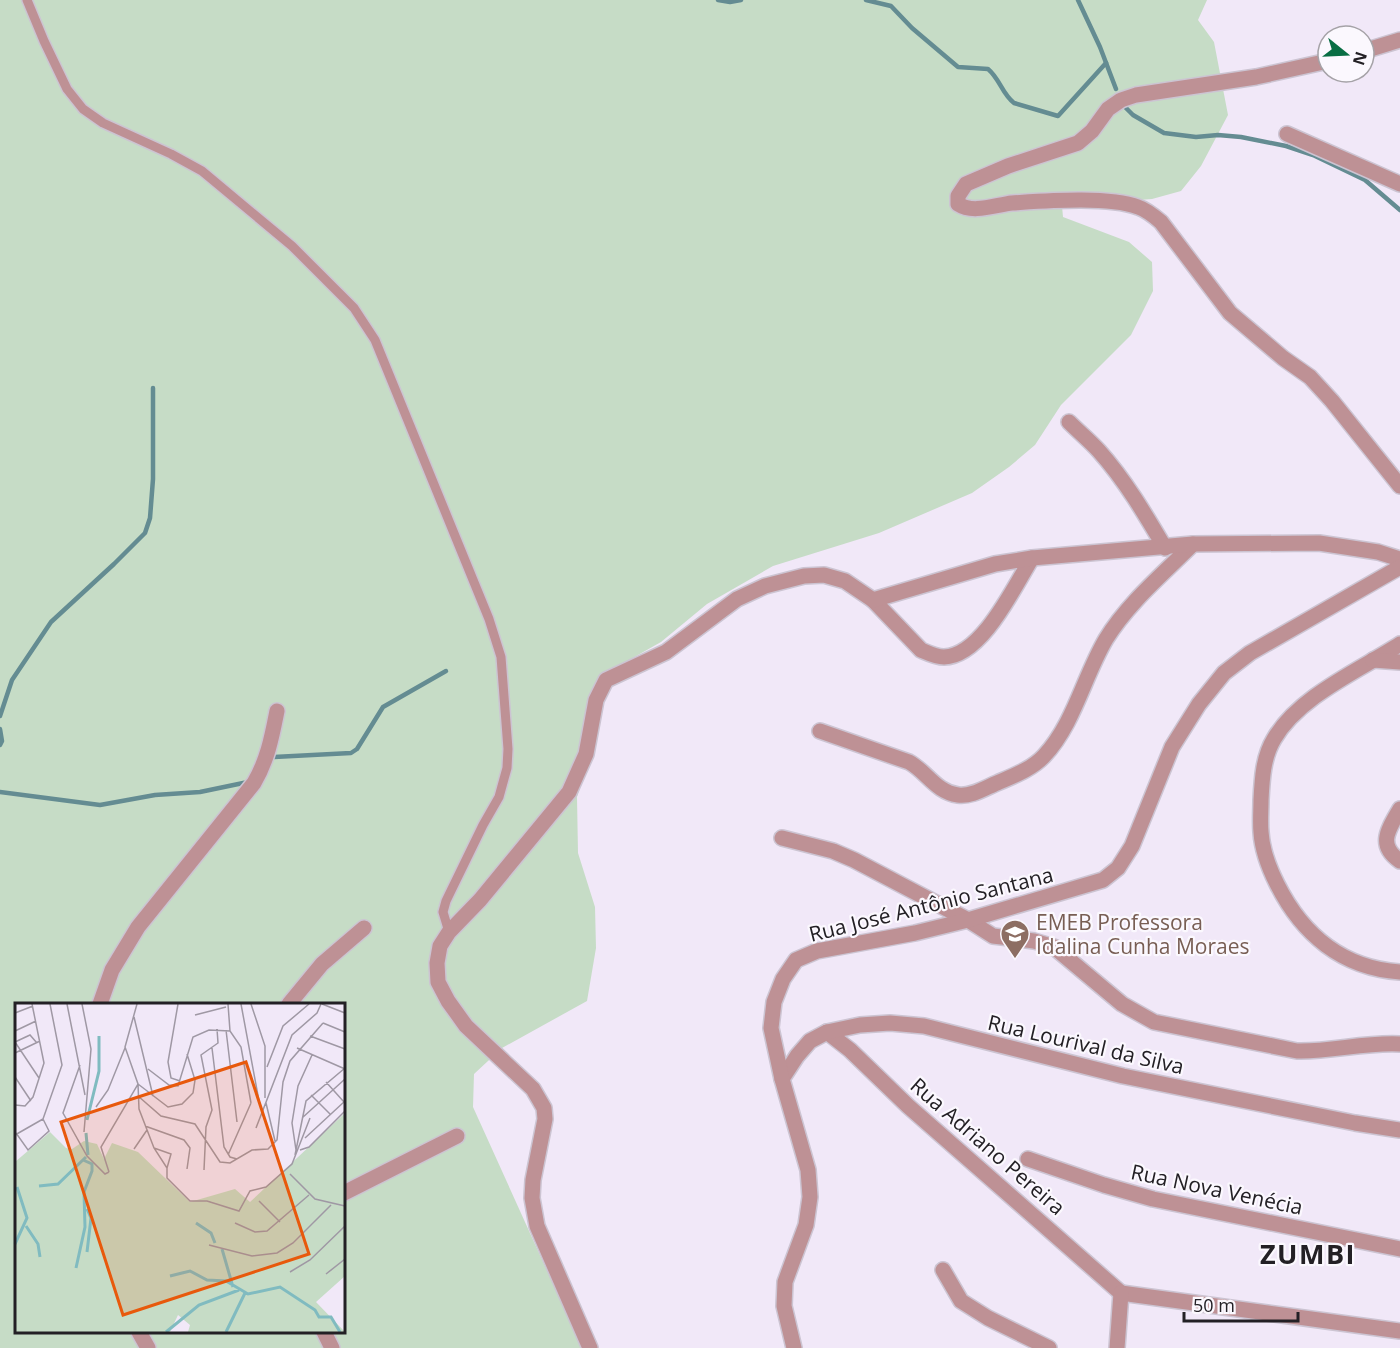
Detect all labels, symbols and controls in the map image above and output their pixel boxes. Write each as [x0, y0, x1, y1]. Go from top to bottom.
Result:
north arrow [1316, 24, 1376, 84]
text: N [1348, 49, 1373, 68]
street label: Rua José Antônio Santana [806, 860, 1056, 948]
place label: EMEB Professora Idalina Cunha Moraes [1036, 908, 1250, 960]
school or university icon: EMEB Professora Idalina Cunha Moraes [999, 918, 1031, 960]
inset map [15, 1003, 345, 1333]
street label: Rua Lourival da Silva [985, 1008, 1187, 1080]
street label: Rua Adriano Pereira [905, 1071, 1071, 1221]
street label: Rua Nova Venécia [1128, 1157, 1306, 1221]
district label: ZUMBI [1260, 1235, 1356, 1272]
scale bar [1184, 1285, 1298, 1323]
text: 50 m [1193, 1293, 1235, 1317]

